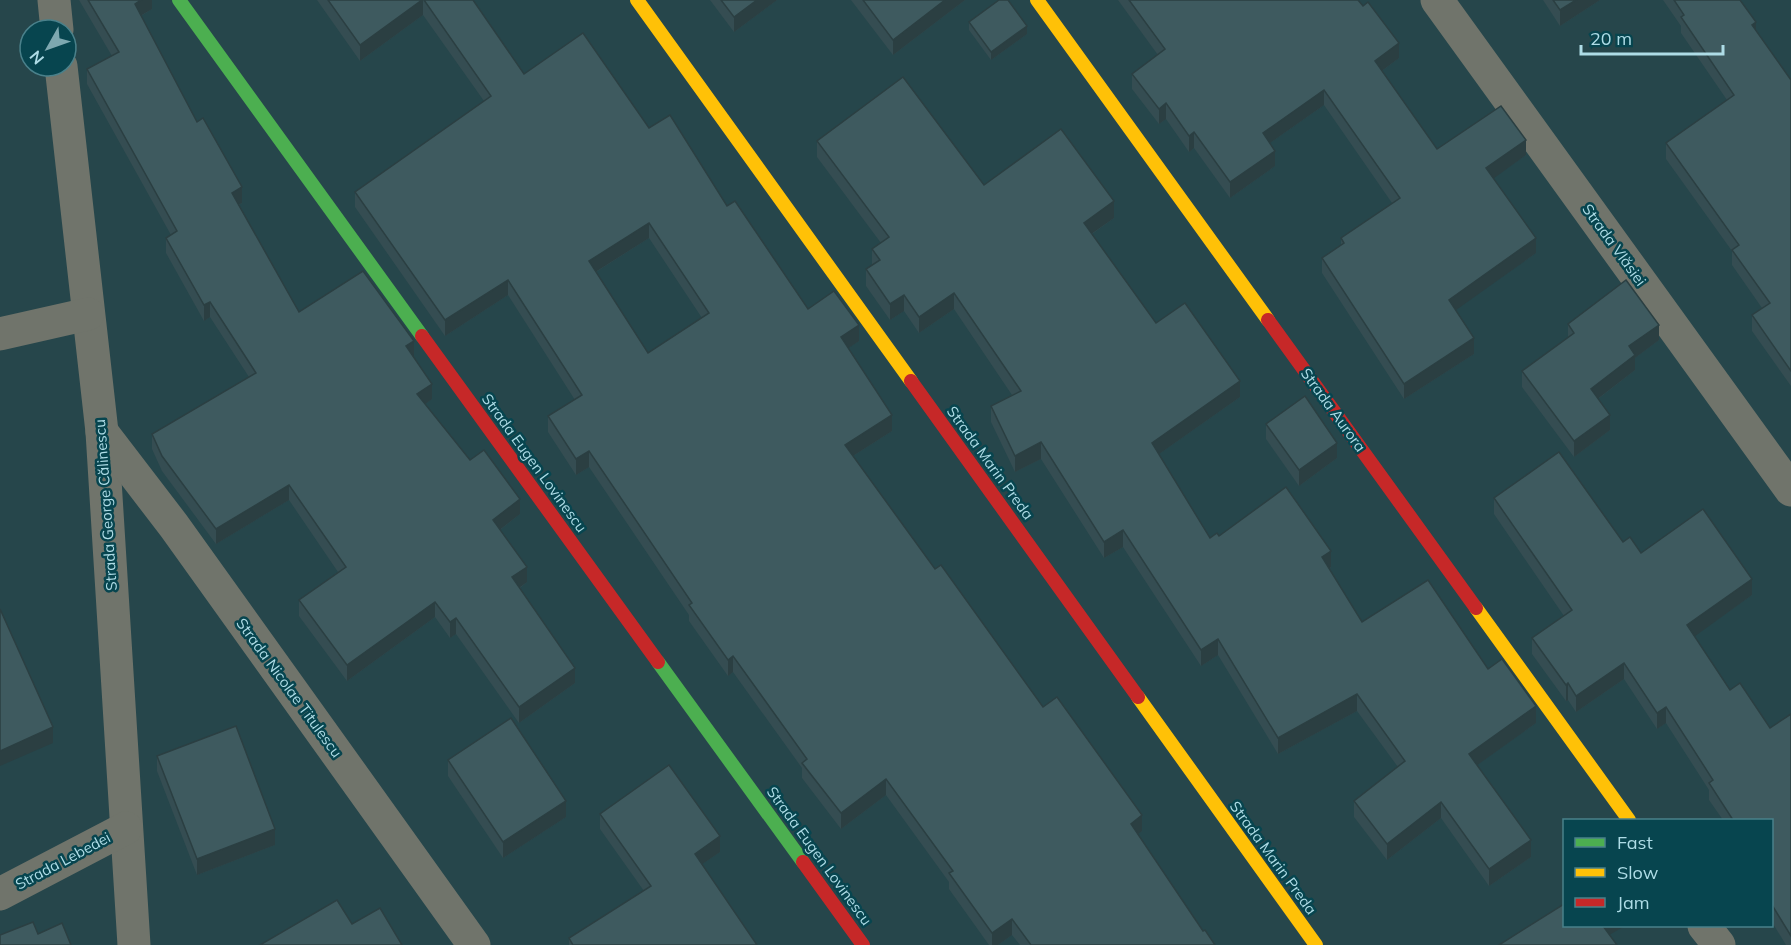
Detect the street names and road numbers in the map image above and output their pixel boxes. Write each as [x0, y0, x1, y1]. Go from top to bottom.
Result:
street label: Strada Vlăsiei [1578, 200, 1650, 289]
street label: Strada Aurora [1297, 364, 1370, 455]
street label: Strada Eugen Lovinescu [478, 390, 591, 536]
street label: Strada Marin Preda [943, 402, 1038, 523]
street label: Strada George Călinescu [90, 419, 121, 591]
street label: Strada Nicolae Titulescu [232, 614, 346, 761]
street label: Strada Eugen Lovinescu [763, 783, 876, 929]
street label: Strada Marin Preda [1226, 797, 1321, 918]
street label: Strada Lebedei [12, 828, 114, 894]

